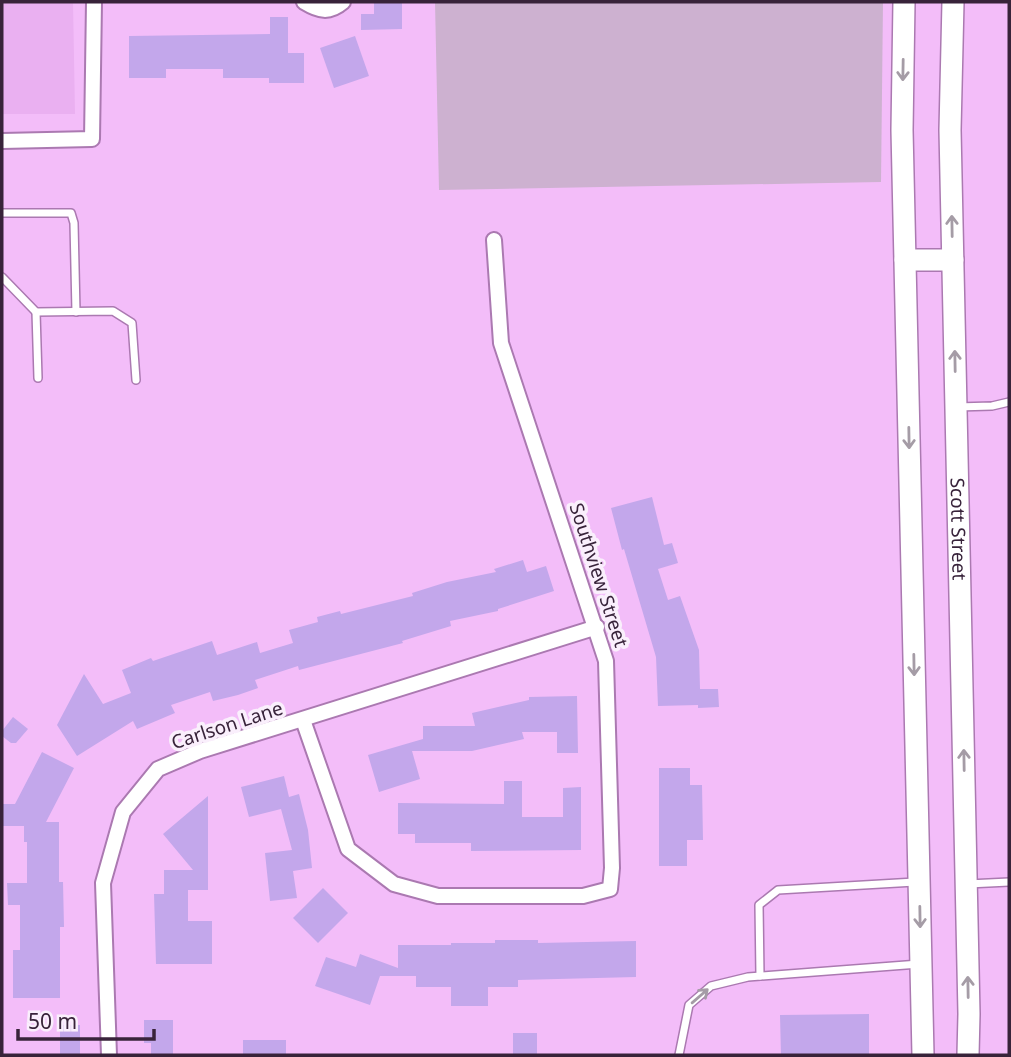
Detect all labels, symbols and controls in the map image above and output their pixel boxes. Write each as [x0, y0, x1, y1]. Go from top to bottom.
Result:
one-way arrow [896, 58, 910, 81]
one-way arrow [945, 215, 959, 238]
one-way arrow [948, 349, 962, 372]
one-way arrow [902, 426, 916, 449]
street label: Scott Street [944, 477, 973, 581]
street label: Southview Street [563, 500, 635, 651]
one-way arrow [907, 653, 921, 676]
street label: Carlson Lane [168, 695, 286, 755]
one-way arrow [957, 748, 971, 771]
one-way arrow [913, 905, 927, 928]
one-way arrow [962, 976, 975, 999]
one-way arrow [691, 988, 709, 1004]
scale bar [18, 998, 154, 1042]
text: 50 m [28, 1007, 77, 1035]

